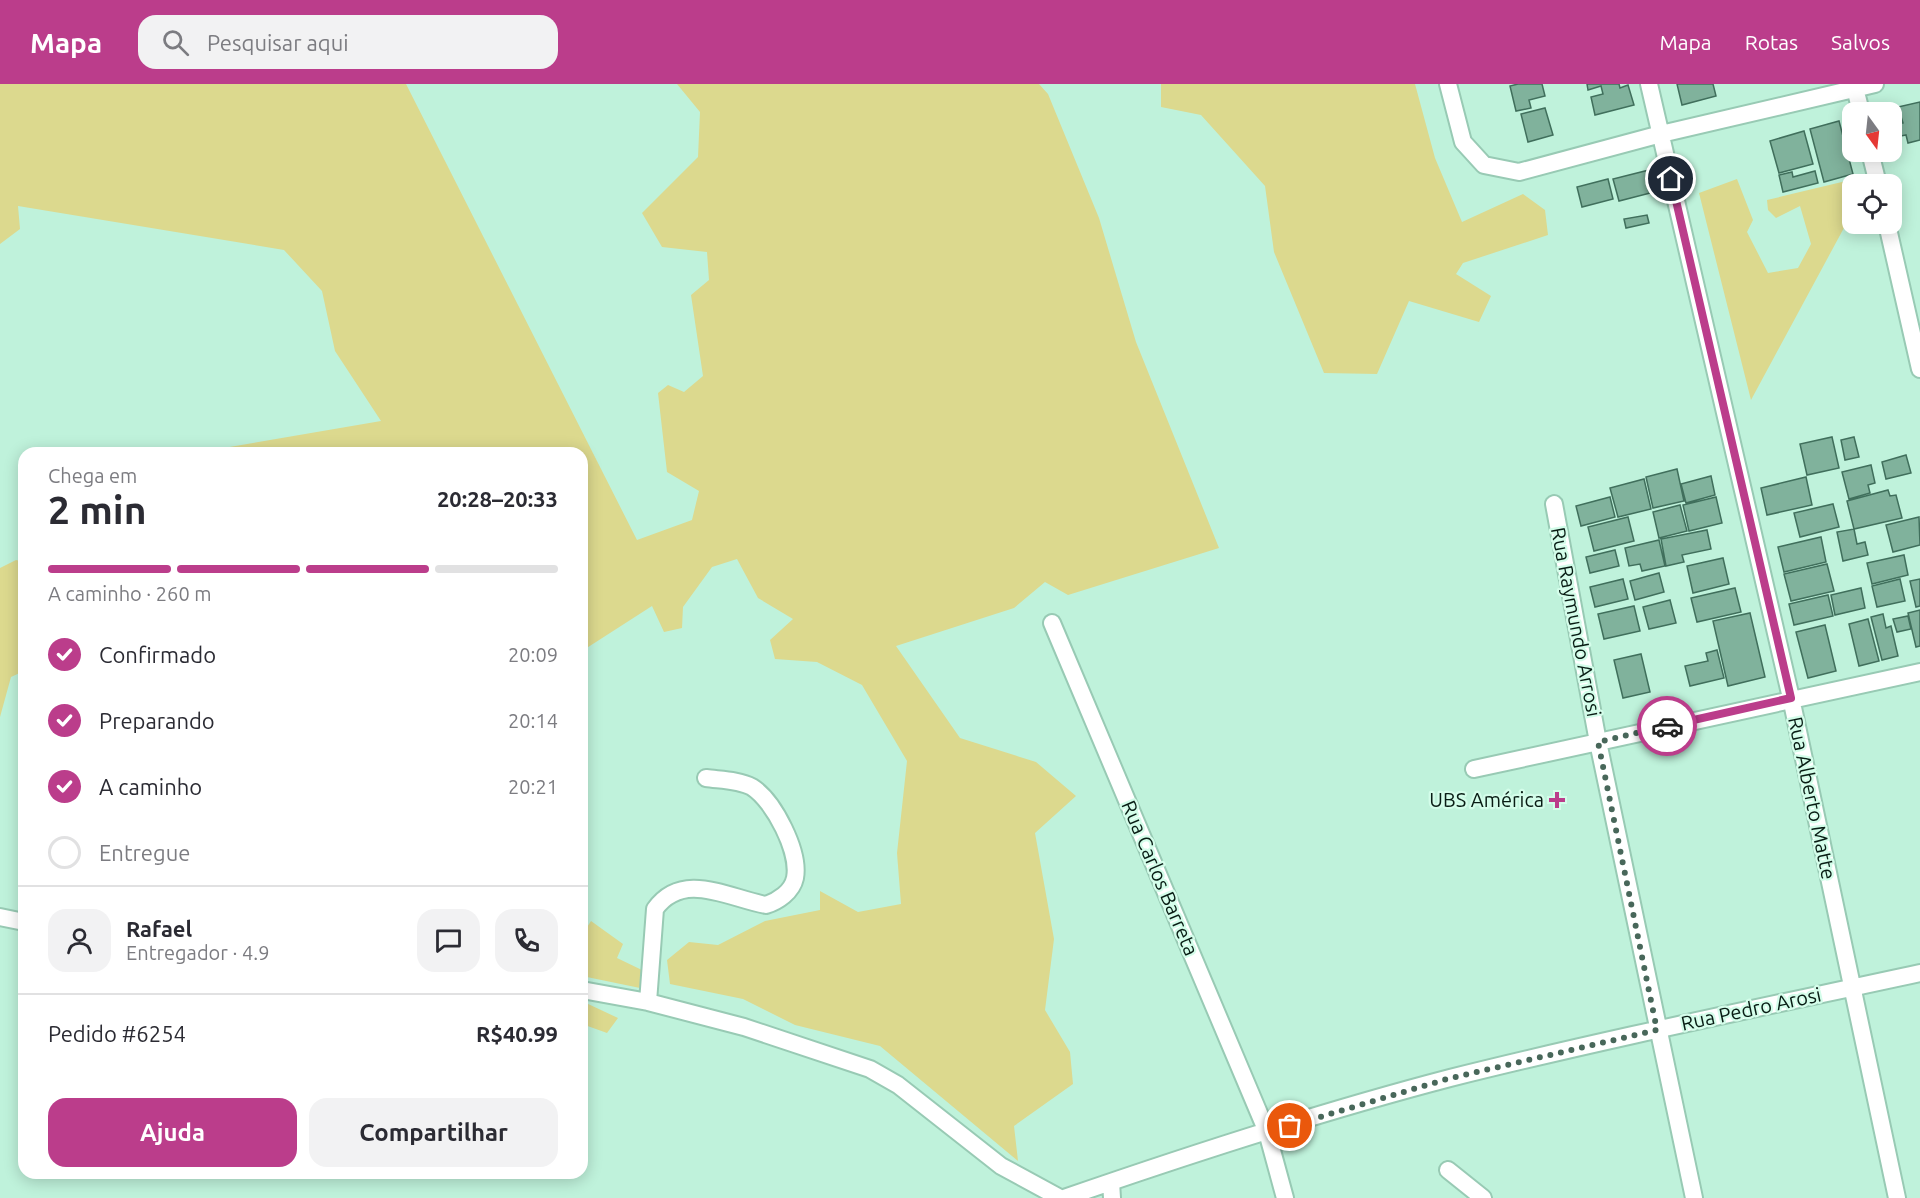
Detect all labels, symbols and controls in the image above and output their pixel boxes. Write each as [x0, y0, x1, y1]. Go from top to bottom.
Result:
search box [138, 15, 558, 69]
icon: search [159, 26, 192, 59]
text: Mapa [30, 27, 102, 58]
text: Pesquisar aqui [207, 30, 349, 55]
text: Mapa [1660, 30, 1712, 54]
text: Rotas [1745, 30, 1798, 54]
text: Salvos [1831, 30, 1890, 54]
north arrow [1842, 102, 1902, 162]
map controls [1842, 102, 1902, 234]
pin [1645, 153, 1696, 204]
icon: home [1654, 162, 1687, 195]
button: locate [1842, 174, 1902, 234]
text: Chega em [48, 464, 137, 487]
text: 20:28–20:33 [437, 486, 558, 511]
text: 2 min [48, 488, 147, 531]
street label: Rua Raymundo Arrosi [1547, 525, 1606, 719]
text: A caminho · 260 m [48, 582, 212, 605]
icon: check [48, 638, 81, 671]
text: Confirmado [99, 642, 216, 667]
text: 20:09 [508, 643, 558, 666]
courier [1637, 696, 1697, 756]
icon: check [48, 704, 81, 737]
text: Preparando [99, 708, 215, 733]
text: 20:14 [508, 709, 558, 732]
icon: car [1651, 710, 1684, 743]
street label: Rua Alberto Matte [1784, 714, 1841, 881]
icon: check [48, 770, 81, 803]
text: A caminho [99, 774, 202, 799]
text: 20:21 [508, 775, 558, 798]
place label: UBS América [1429, 788, 1544, 811]
marker: UBS América [1548, 791, 1566, 809]
street label: Rua Carlos Barreta [1117, 797, 1204, 959]
text: Entregue [99, 840, 190, 865]
button: person [48, 909, 111, 972]
button: chat [417, 909, 480, 972]
button: phone [495, 909, 558, 972]
text: Rafael [126, 916, 192, 941]
text: Entregador · 4.9 [126, 941, 269, 964]
street label: Rua Pedro Arosi [1679, 982, 1823, 1035]
text: Pedido #6254 [48, 1021, 186, 1046]
text: R$40.99 [476, 1021, 558, 1046]
button: Ajuda [48, 1098, 297, 1167]
button: Compartilhar [309, 1098, 558, 1167]
pin [1264, 1100, 1315, 1151]
icon: bag [1273, 1109, 1306, 1142]

